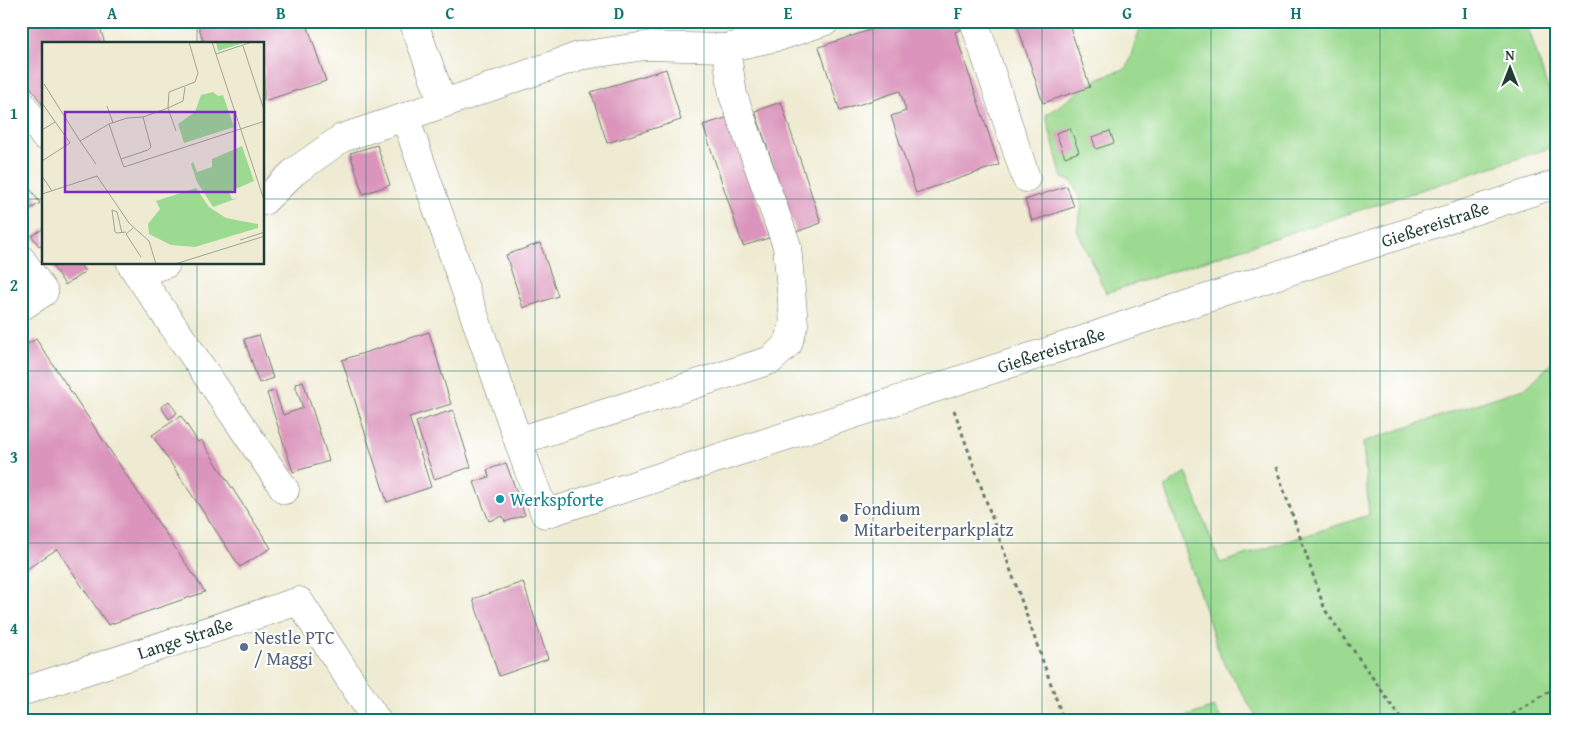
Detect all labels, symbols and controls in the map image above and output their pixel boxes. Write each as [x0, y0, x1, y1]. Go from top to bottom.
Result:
text: A [107, 1, 118, 25]
text: B [276, 1, 286, 25]
text: C [445, 1, 455, 25]
text: D [614, 1, 624, 25]
text: E [784, 1, 793, 25]
text: F [954, 1, 962, 25]
text: G [1122, 1, 1132, 25]
text: H [1290, 1, 1302, 25]
text: I [1462, 1, 1468, 25]
inset map [42, 42, 265, 265]
north arrow [1484, 42, 1534, 92]
text: N [1505, 45, 1515, 65]
text: 1 [10, 101, 18, 125]
street label: Gießereistraße [1378, 194, 1492, 254]
text: 2 [10, 273, 18, 297]
street label: Gießereistraße [994, 320, 1108, 380]
text: 3 [10, 445, 18, 469]
place label: Werkspforte [510, 486, 604, 513]
marker: Werkspforte [494, 493, 506, 505]
place label: Fondium Mitarbeiterparkplatz [854, 495, 1014, 543]
marker: Fondium Mitarbeiterparkplatz [838, 512, 850, 524]
street label: Lange Straße [134, 610, 236, 666]
text: 4 [10, 616, 18, 640]
place label: Nestle PTC / Maggi [254, 624, 335, 672]
marker: Nestle PTC / Maggi [238, 641, 250, 653]

